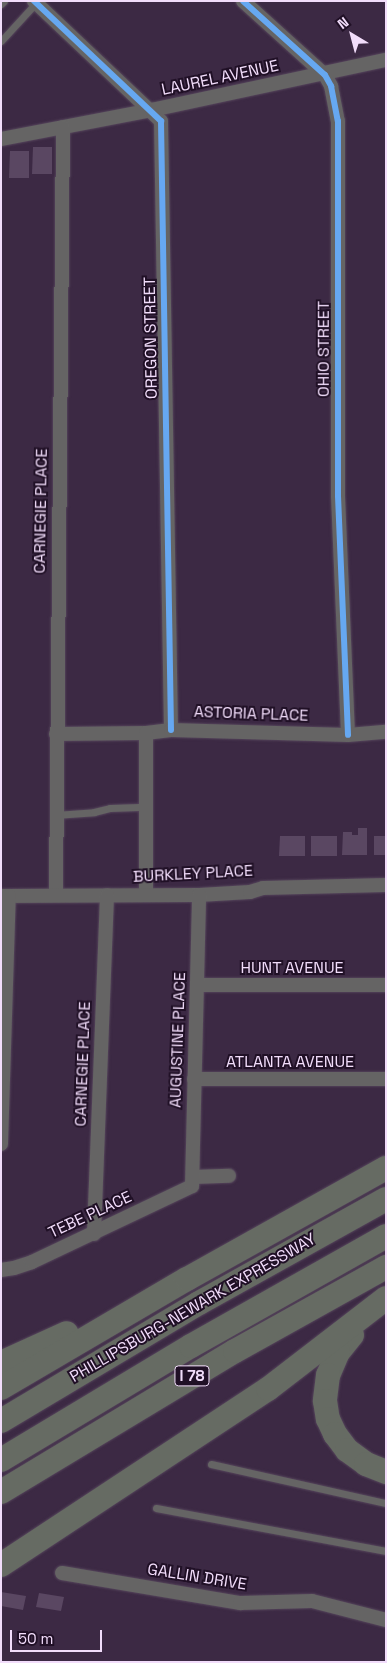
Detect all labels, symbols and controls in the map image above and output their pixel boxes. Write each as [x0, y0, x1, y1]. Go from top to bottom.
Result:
north arrow [327, 10, 377, 60]
text: N [334, 13, 352, 33]
street label: LAUREL AVENUE [159, 56, 281, 100]
street label: OREGON STREET [140, 277, 162, 399]
street label: OHIO STREET [314, 301, 334, 397]
street label: CARNEGIE PLACE [30, 448, 52, 574]
street label: ASTORIA PLACE [193, 702, 309, 726]
street label: BURKLEY PLACE [132, 861, 254, 887]
street label: HUNT AVENUE [240, 958, 344, 978]
street label: AUGUSTINE PLACE [166, 972, 190, 1108]
street label: CARNEGIE PLACE [71, 1001, 95, 1127]
street label: ATLANTA AVENUE [226, 1052, 354, 1072]
street label: TEBE PLACE [45, 1187, 135, 1243]
street label: PHILLIPSBURG-NEWARK EXPRESSWAY [67, 1229, 319, 1387]
road number: I 78 [173, 1364, 211, 1388]
street label: GALLIN DRIVE [146, 1560, 248, 1594]
scale bar [12, 1620, 105, 1652]
text: 50 m [18, 1629, 53, 1648]

